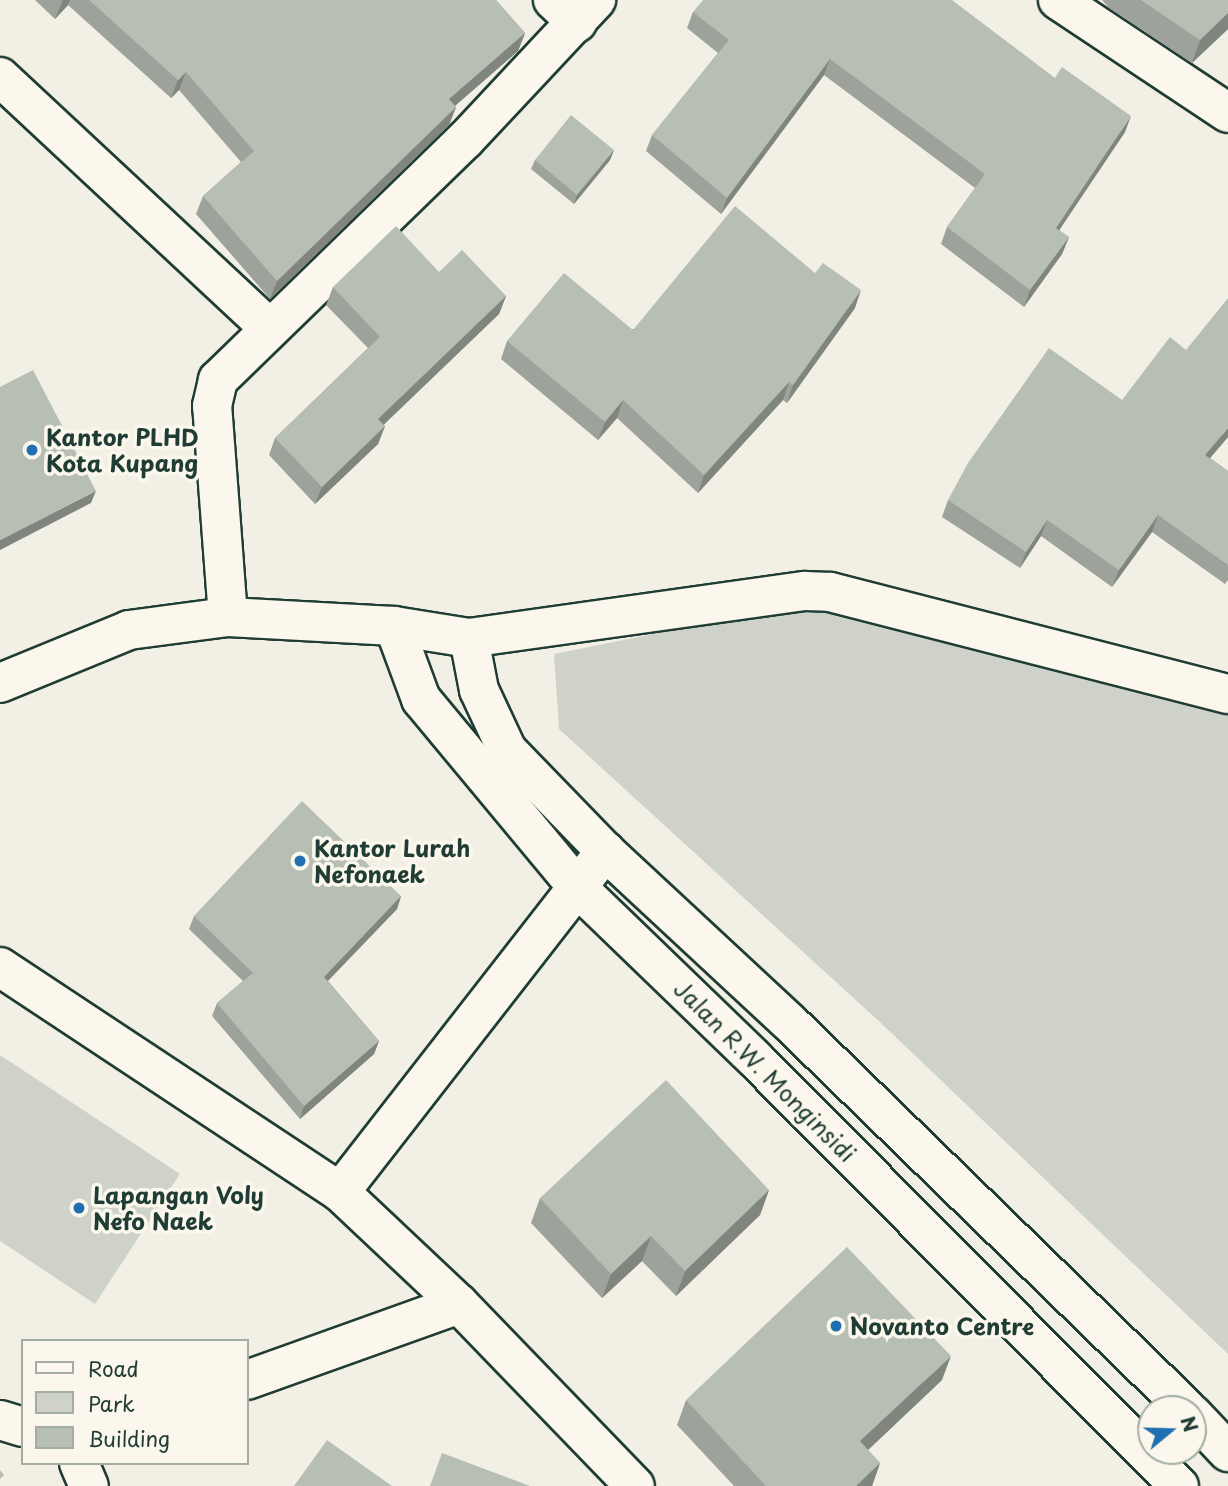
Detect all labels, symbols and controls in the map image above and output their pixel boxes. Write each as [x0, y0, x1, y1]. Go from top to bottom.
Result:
place label: Kantor PLHD Kota Kupang [46, 423, 200, 477]
marker: Kantor PLHD Kota Kupang [24, 442, 40, 458]
place label: Kantor Lurah Nefonaek [314, 834, 471, 888]
marker: Kantor Lurah Nefonaek [292, 853, 308, 869]
street label: Jalan R.W. Monginsidi [668, 974, 862, 1168]
place label: Lapangan Voly Nefo Naek [93, 1181, 264, 1235]
marker: Lapangan Voly Nefo Naek [71, 1200, 87, 1216]
place label: Novanto Centre [850, 1312, 1035, 1340]
marker: Novanto Centre [828, 1318, 844, 1334]
legend [21, 1339, 248, 1465]
text: Road [88, 1352, 139, 1384]
text: Park [88, 1387, 135, 1419]
north arrow [1137, 1395, 1207, 1465]
text: N [1174, 1412, 1206, 1435]
text: Building [88, 1422, 170, 1454]

